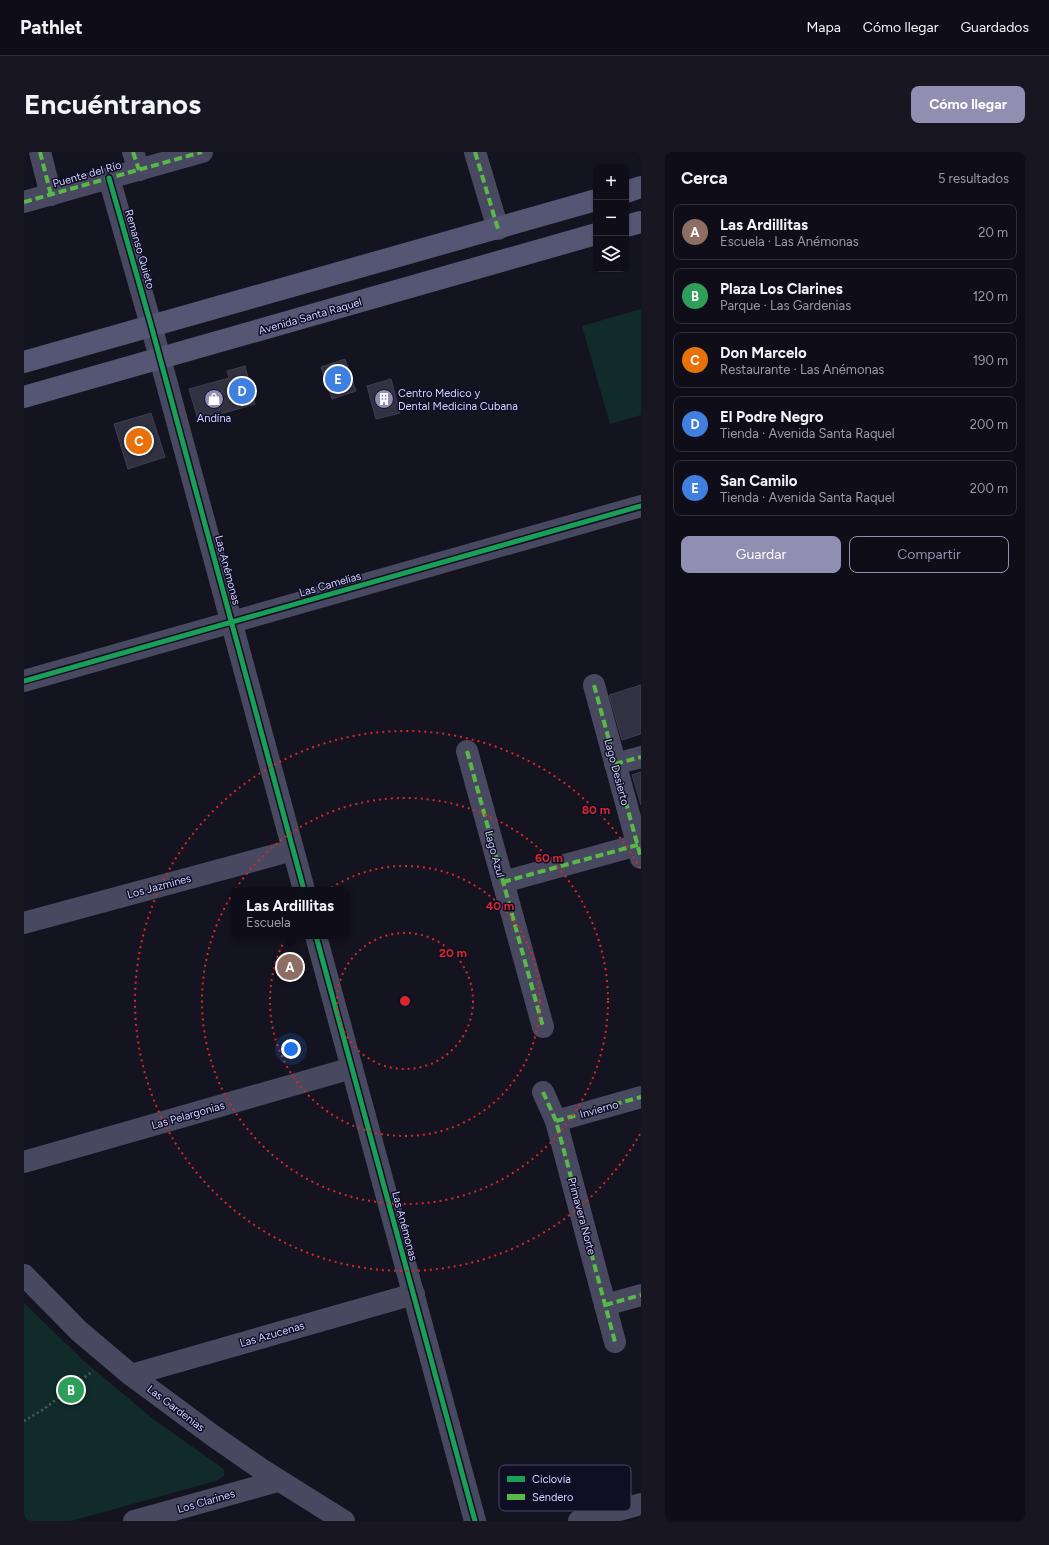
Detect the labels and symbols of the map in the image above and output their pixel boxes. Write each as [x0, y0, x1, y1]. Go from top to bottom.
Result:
street label: Puente del Río [51, 158, 123, 190]
street label: Remanso Quieto [122, 208, 157, 290]
street label: Avenida Santa Raquel [257, 296, 363, 337]
pin: E [325, 364, 351, 394]
pin: D [229, 376, 255, 406]
place label: Centro Medico y Dental Medicina Cubana [398, 387, 518, 413]
shop icon: Andína [203, 388, 225, 410]
building icon: Centro Medico y Dental Medicina Cubana [373, 388, 395, 410]
place label: Andína [197, 412, 231, 425]
pin: C [126, 426, 152, 456]
street label: Las Anémonas [212, 534, 243, 606]
street label: Las Camelias [298, 569, 363, 600]
street label: Lago Desierto [601, 737, 632, 807]
text: 80 m [582, 803, 610, 817]
street label: Lago Azul [482, 829, 507, 879]
text: 60 m [535, 851, 563, 865]
street label: Los Jazmines [126, 872, 193, 901]
text: 40 m [486, 899, 514, 913]
text: 20 m [439, 946, 467, 960]
pin: A [277, 952, 303, 982]
centre of rings [398, 994, 412, 1008]
your location [281, 1039, 301, 1059]
street label: Invierno [578, 1098, 620, 1121]
street label: Las Pelargonias [150, 1099, 226, 1132]
street label: Primavera Norte [565, 1176, 598, 1256]
street label: Las Anémonas [389, 1190, 420, 1262]
street label: Las Azucenas [238, 1319, 306, 1350]
pin: B [58, 1375, 84, 1405]
street label: Las Gardenias [144, 1383, 207, 1434]
legend [499, 1465, 631, 1511]
text: Ciclovía [532, 1473, 571, 1486]
street label: Los Clarines [176, 1487, 237, 1516]
text: Sendero [532, 1491, 573, 1504]

